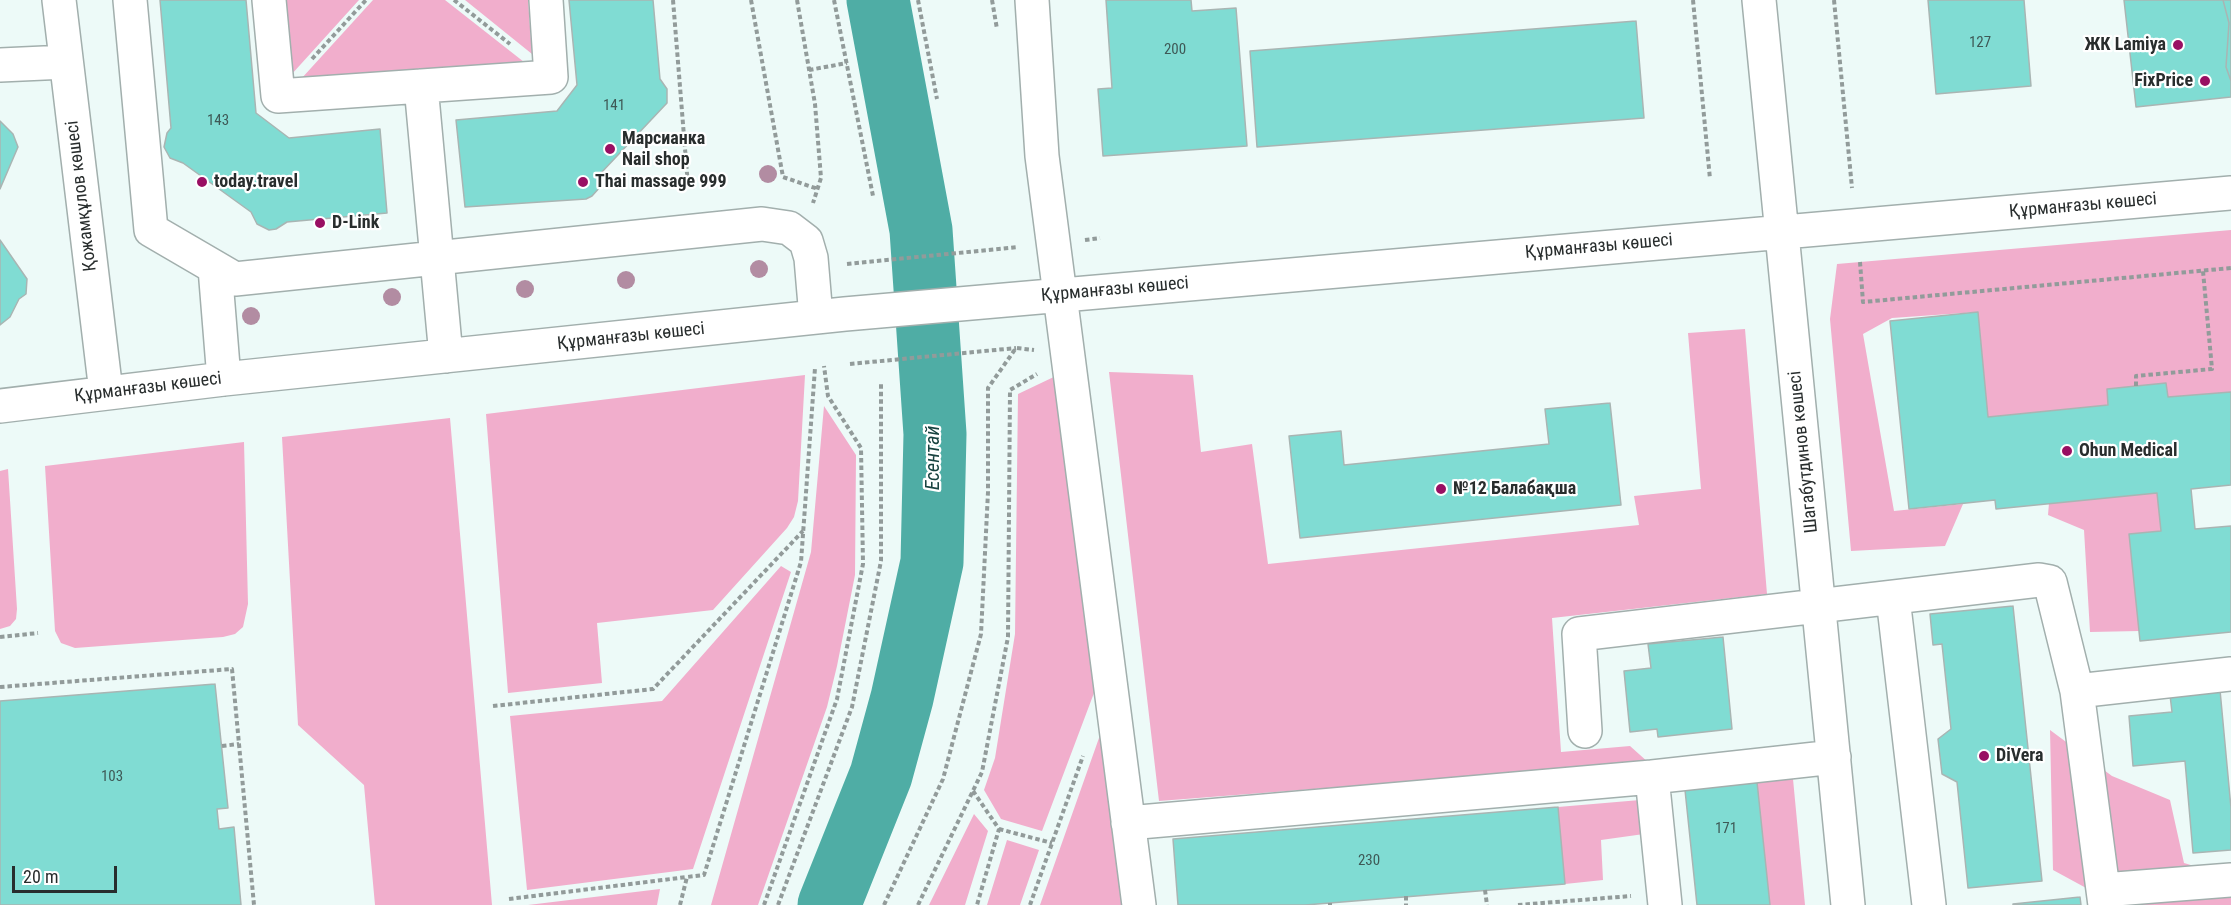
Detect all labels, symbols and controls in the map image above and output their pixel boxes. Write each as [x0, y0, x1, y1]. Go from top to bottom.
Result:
house number: 127 [1969, 34, 1991, 52]
place label: ЖК Lamiya [2084, 34, 2166, 56]
marker: ЖК Lamiya [2171, 38, 2185, 52]
house number: 200 [1164, 41, 1186, 59]
place label: FixPrice [2134, 70, 2193, 92]
marker: FixPrice [2198, 74, 2212, 88]
house number: 141 [603, 97, 625, 115]
house number: 143 [207, 112, 229, 130]
street label: Қожамқұлов көшесі [62, 119, 102, 273]
place label: Марсианка Nail shop [622, 128, 705, 170]
marker: Марсианка Nail shop [603, 142, 617, 156]
place label: today.travel [214, 171, 298, 193]
place label: Thai massage 999 [595, 171, 727, 193]
marker: today.travel [195, 175, 209, 189]
marker: Thai massage 999 [576, 175, 590, 189]
street label: Құрманғазы көшесі [2008, 189, 2158, 223]
place label: D-Link [332, 212, 379, 234]
marker: D-Link [313, 216, 327, 230]
street label: Құрманғазы көшесі [1524, 230, 1674, 264]
street label: Құрманғазы көшесі [1040, 273, 1190, 307]
street label: Құрманғазы көшесі [556, 319, 706, 355]
street label: Құрманғазы көшесі [73, 368, 223, 408]
street label: Шагабутдинов көшесі [1785, 370, 1823, 534]
water label: Есентай [922, 426, 946, 490]
place label: Ohun Medical [2079, 440, 2178, 462]
marker: Ohun Medical [2060, 444, 2074, 458]
place label: №12 Балабақша [1453, 478, 1576, 500]
marker: №12 Балабақша [1434, 482, 1448, 496]
place label: DiVera [1996, 745, 2044, 767]
marker: DiVera [1977, 749, 1991, 763]
house number: 103 [101, 768, 123, 786]
house number: 171 [1715, 820, 1737, 838]
house number: 230 [1358, 852, 1380, 870]
scale bar [15, 854, 120, 892]
text: 20 m [23, 866, 58, 887]

